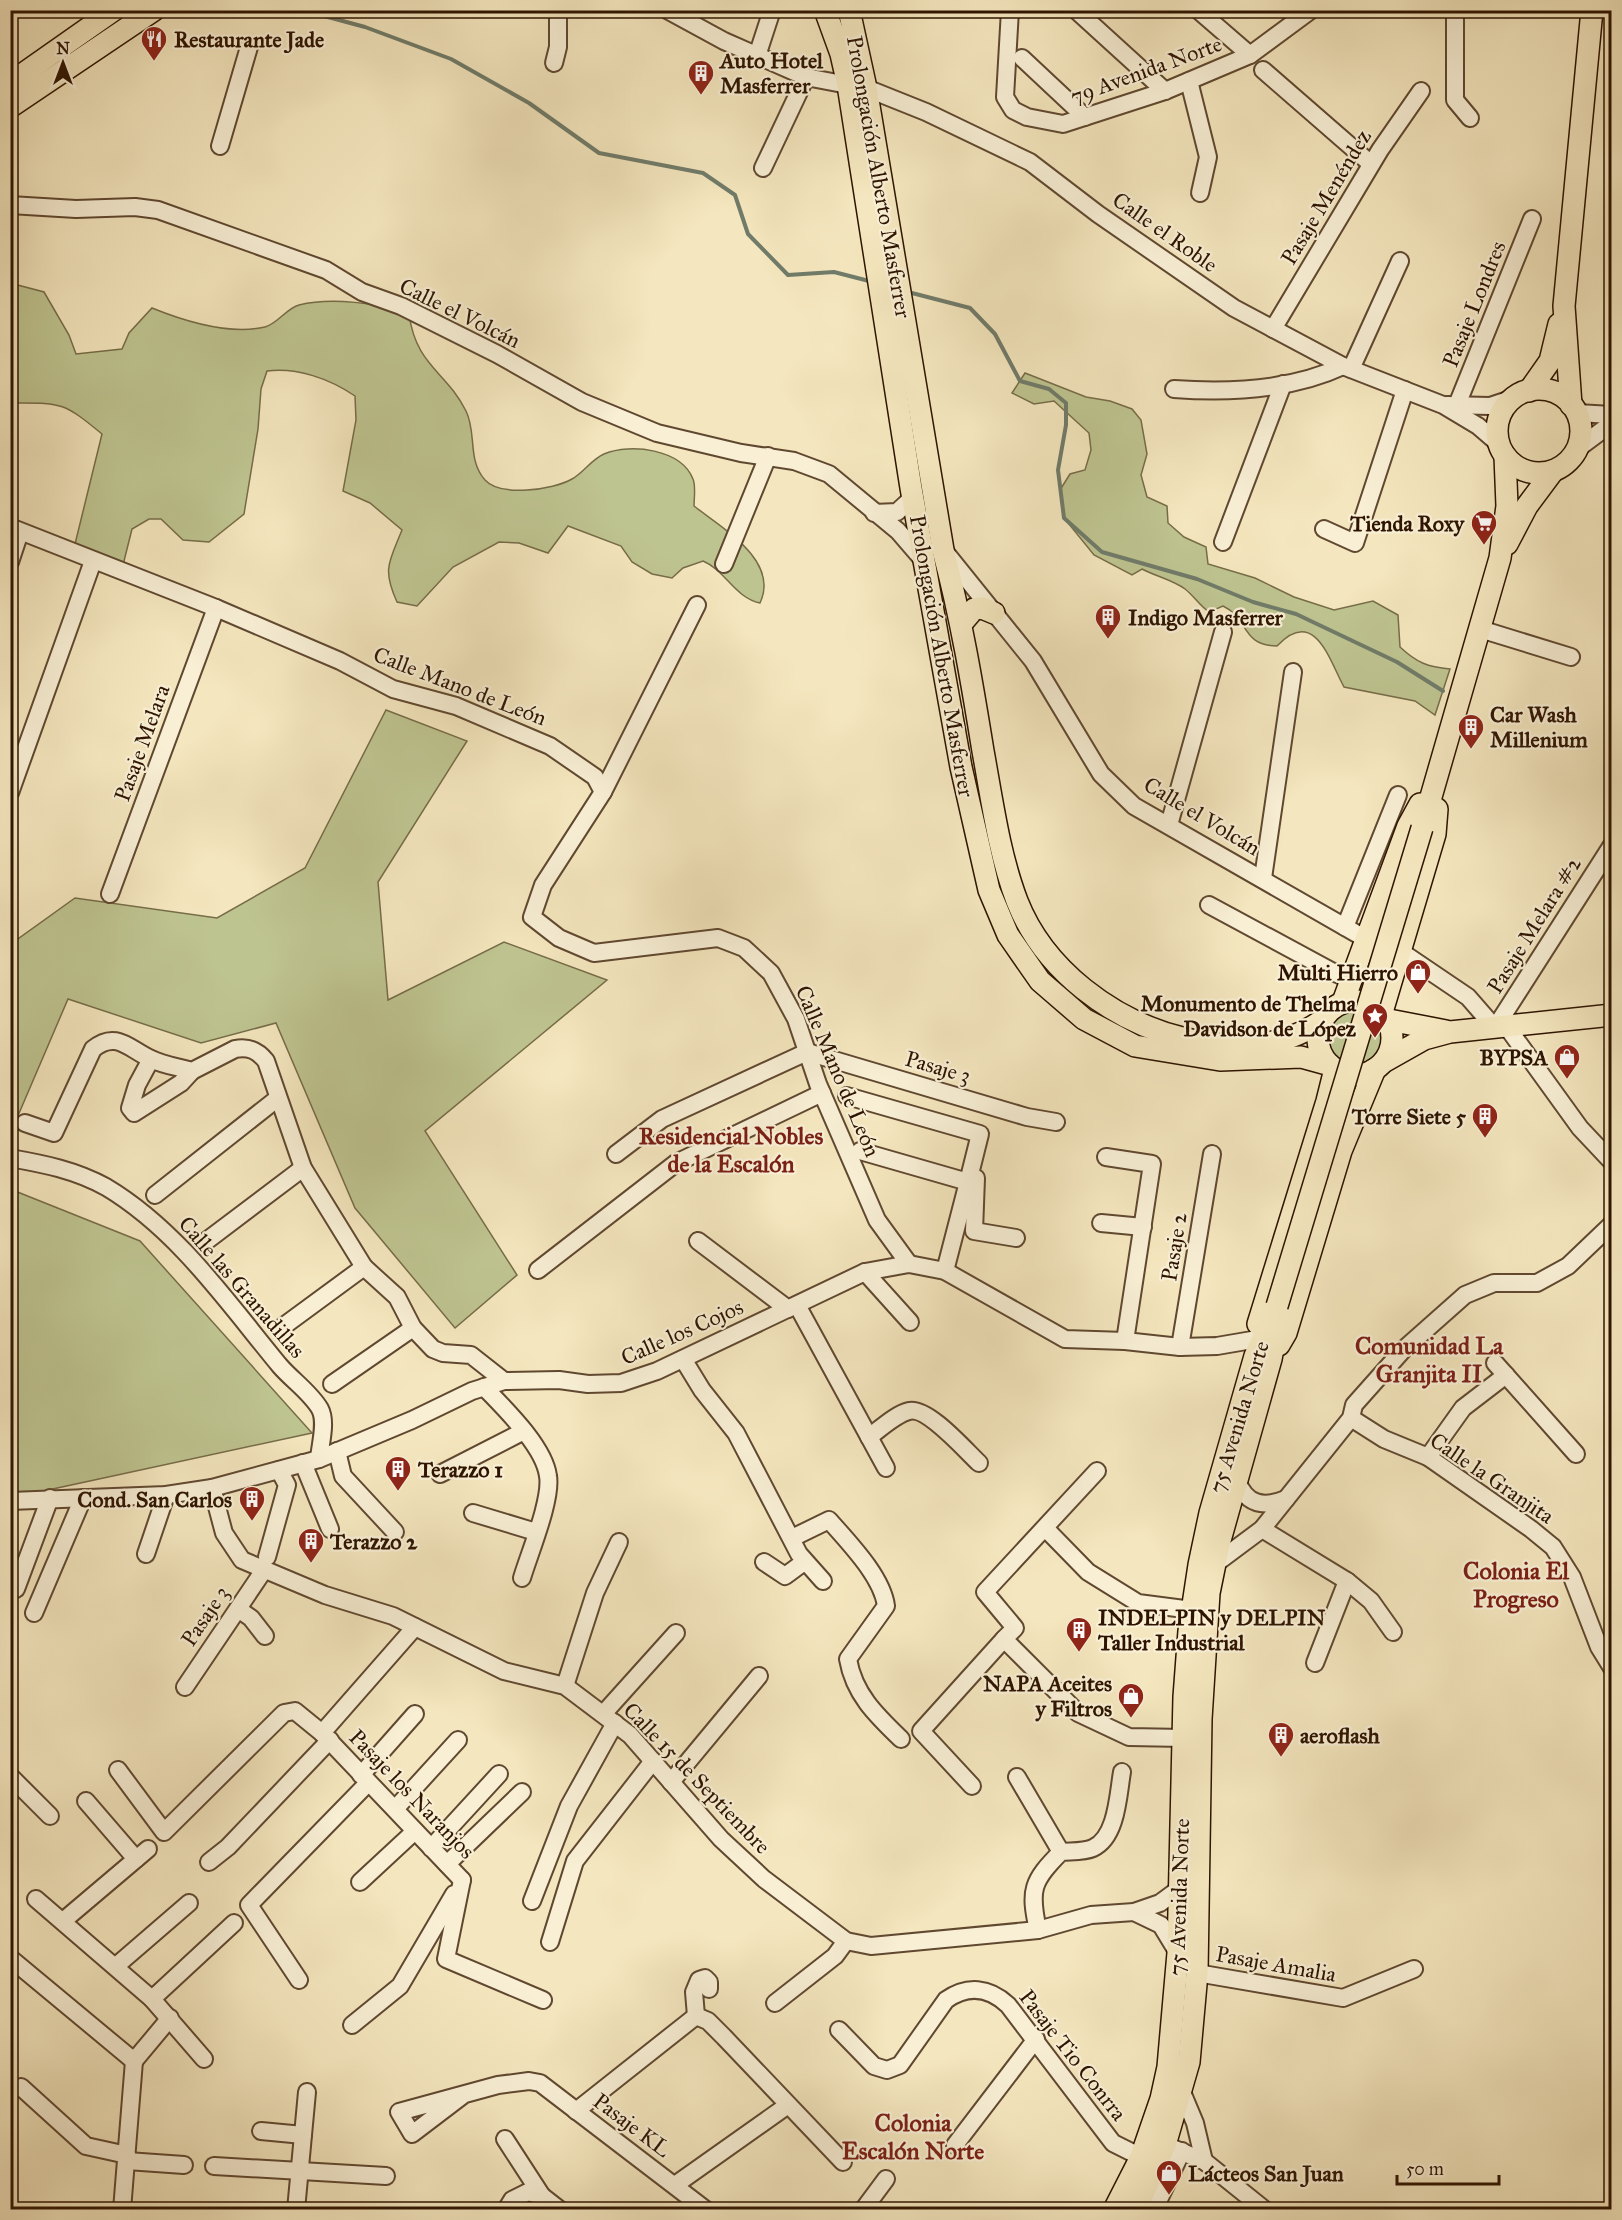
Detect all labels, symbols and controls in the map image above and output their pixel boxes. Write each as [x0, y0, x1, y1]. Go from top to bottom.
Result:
restaurant icon: Restaurante Jade [139, 24, 169, 62]
place label: Restaurante Jade [174, 26, 324, 54]
street label: 79 Avenida Norte [1067, 30, 1225, 110]
north arrow [33, 33, 93, 93]
street label: Prolongación Alberto Masferrer [841, 34, 917, 321]
text: N [56, 39, 70, 58]
place label: Auto Hotel Masferrer [718, 47, 824, 99]
building icon: Auto Hotel Masferrer [686, 58, 716, 96]
street label: Pasaje Menéndez [1275, 124, 1377, 270]
street label: Calle el Roble [1107, 186, 1223, 278]
street label: Pasaje Londres [1436, 237, 1512, 371]
street label: Calle el Volcán [395, 272, 525, 354]
supermarket icon: Tienda Roxy [1469, 508, 1499, 546]
place label: Tienda Roxy [1349, 510, 1466, 537]
street label: Prolongación Alberto Masferrer [904, 513, 980, 800]
building icon: Indigo Masferrer [1093, 602, 1123, 640]
place label: Indigo Masferrer [1128, 604, 1284, 631]
street label: Calle Mano de León [370, 641, 551, 732]
street label: Pasaje Melara [108, 680, 176, 805]
place label: Car Wash Millenium [1490, 701, 1588, 753]
building icon: Car Wash Millenium [1456, 712, 1486, 750]
street label: Calle el Volcán [1139, 771, 1265, 861]
street label: Pasaje Melara #2 [1481, 852, 1587, 998]
shop icon: Multi Hierro [1403, 957, 1433, 995]
place label: Multi Hierro [1278, 959, 1398, 986]
street label: Calle Mano de León [790, 981, 886, 1161]
place label: Monumento de Thelma Davidson de López [1141, 990, 1357, 1042]
place icon: Monumento de Thelma Davidson de López [1360, 1001, 1390, 1039]
shop icon: BYPSA [1552, 1042, 1582, 1080]
place label: BYPSA [1479, 1044, 1548, 1071]
street label: Pasaje 3 [902, 1045, 974, 1089]
building icon: Torre Siete 5 [1470, 1101, 1500, 1139]
place label: Torre Siete 5 [1351, 1103, 1467, 1130]
district label: Residencial Nobles de la Escalón [639, 1121, 823, 1179]
street label: Calle las Granadillas [173, 1211, 311, 1363]
street label: Pasaje 2 [1155, 1211, 1193, 1283]
street label: Calle los Cojos [617, 1293, 747, 1371]
district label: Comunidad La Granjita II [1355, 1331, 1504, 1389]
street label: 75 Avenida Norte [1203, 1338, 1275, 1496]
street label: Calle la Granjita [1425, 1427, 1560, 1530]
building icon: Terazzo 1 [383, 1454, 413, 1492]
place label: Terazzo 1 [417, 1456, 503, 1483]
building icon: Cond. San Carlos [237, 1484, 267, 1522]
place label: Cond. San Carlos [77, 1486, 232, 1513]
building icon: Terazzo 2 [296, 1526, 326, 1564]
place label: Terazzo 2 [329, 1528, 418, 1555]
district label: Colonia El Progreso [1463, 1556, 1569, 1614]
street label: Pasaje 3 [175, 1581, 235, 1651]
place label: INDELPIN y DELPIN Taller Industrial [1097, 1604, 1326, 1656]
building icon: INDELPIN y DELPIN Taller Industrial [1064, 1615, 1094, 1653]
place label: NAPA Aceites y Filtros [983, 1670, 1112, 1722]
shop icon: NAPA Aceites y Filtros [1116, 1681, 1146, 1719]
street label: Calle 15 de Septiembre [618, 1697, 776, 1859]
building icon: aeroflash [1266, 1720, 1296, 1758]
place label: aeroflash [1300, 1722, 1381, 1749]
street label: Pasaje los Naranjos [343, 1724, 481, 1864]
street label: 75 Avenida Norte [1163, 1818, 1195, 1976]
street label: Pasaje Amalia [1214, 1940, 1339, 1988]
street label: Pasaje Tio Conrra [1013, 1984, 1133, 2127]
street label: Pasaje KL [588, 2087, 676, 2163]
district label: Colonia Escalón Norte [842, 2108, 984, 2166]
scale bar [1397, 2148, 1499, 2186]
shop icon: Lácteos San Juan [1154, 2158, 1184, 2196]
text: 50 m [1406, 2158, 1444, 2180]
place label: Lácteos San Juan [1188, 2160, 1344, 2188]

